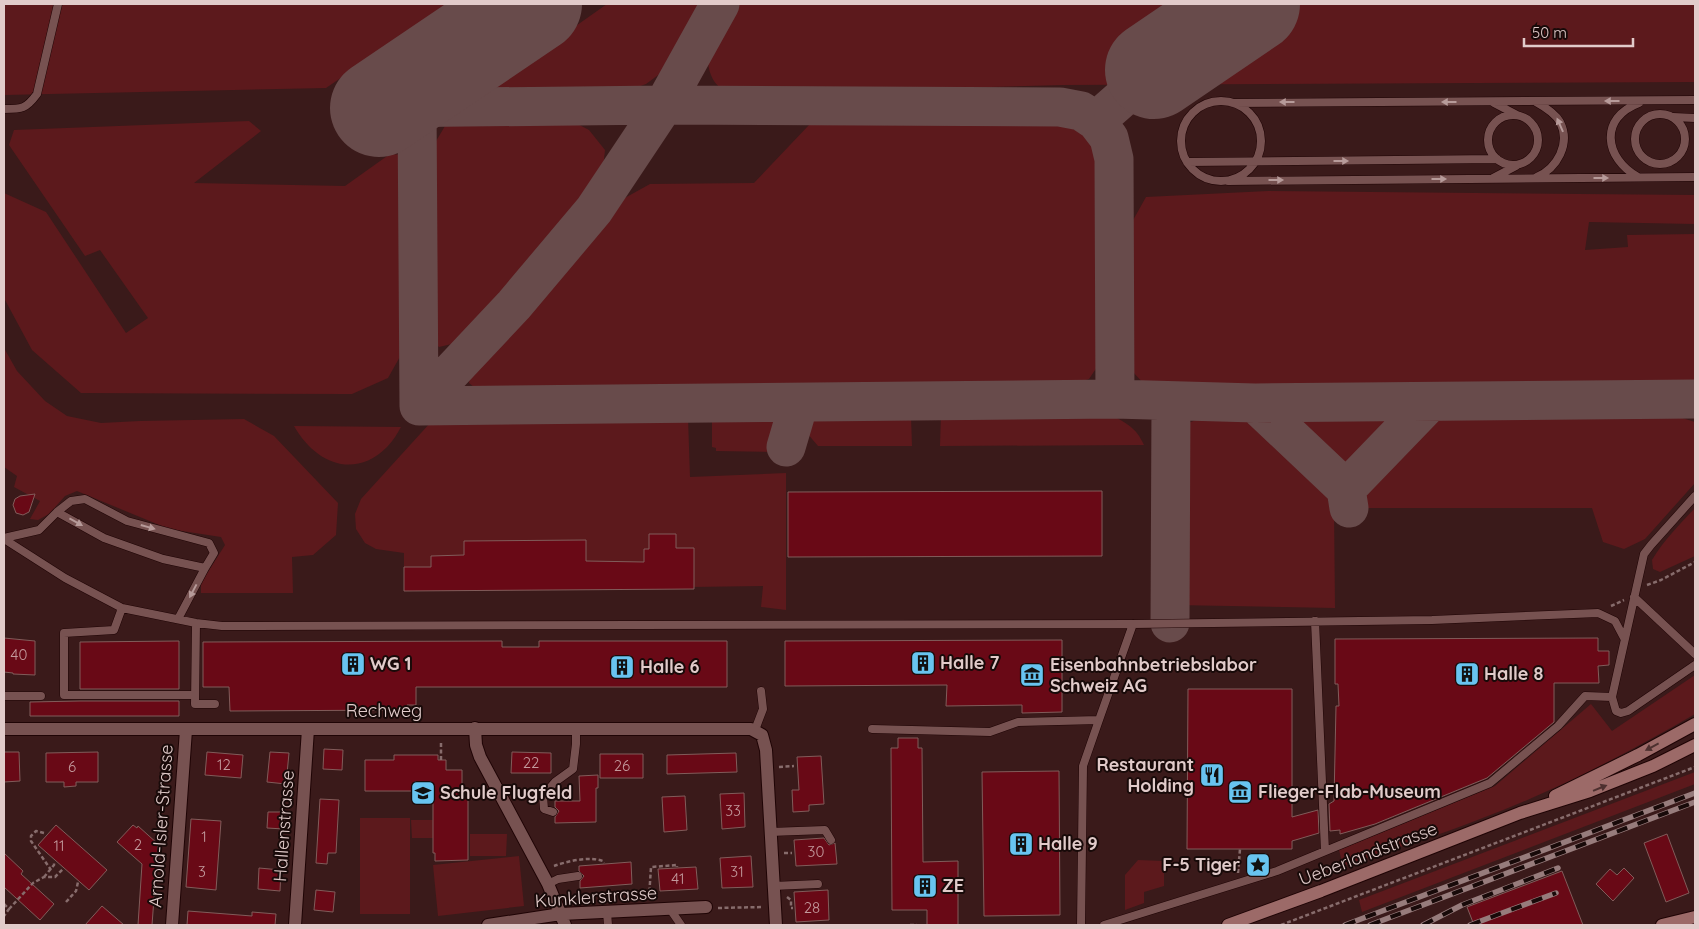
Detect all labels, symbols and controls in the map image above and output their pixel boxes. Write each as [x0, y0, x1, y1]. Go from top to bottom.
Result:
scale bar [1524, 15, 1633, 47]
text: 50 m [1532, 23, 1567, 42]
one-way arrow [1603, 97, 1619, 105]
one-way arrow [1278, 98, 1294, 106]
one-way arrow [1441, 98, 1457, 106]
one-way arrow [1555, 118, 1564, 133]
one-way arrow [1333, 157, 1349, 165]
one-way arrow [1593, 174, 1609, 182]
one-way arrow [1431, 175, 1447, 183]
one-way arrow [1269, 176, 1285, 184]
one-way arrow [69, 518, 83, 527]
one-way arrow [140, 524, 155, 532]
one-way arrow [189, 583, 197, 598]
house number: 40 [11, 645, 27, 664]
building icon: Halle 7 [910, 650, 936, 676]
building icon: WG 1 [340, 651, 366, 677]
place label: Halle 7 [940, 651, 999, 674]
place label: WG 1 [370, 652, 411, 675]
place label: Eisenbahnbetriebslabor Schweiz AG [1050, 653, 1257, 697]
building icon: Halle 6 [609, 654, 635, 680]
place label: Halle 6 [640, 655, 699, 678]
building icon: Halle 8 [1454, 661, 1480, 687]
museum icon: Eisenbahnbetriebslabor Schweiz AG [1019, 662, 1045, 688]
place label: Halle 8 [1484, 662, 1543, 685]
street label: Rechweg [346, 699, 422, 722]
one-way arrow [1646, 743, 1659, 752]
street label: Arnold-Isler-Strasse [143, 744, 178, 908]
house number: 22 [523, 753, 539, 772]
place label: Restaurant Holding [1096, 753, 1194, 797]
house number: 12 [217, 755, 231, 774]
house number: 26 [614, 756, 630, 775]
house number: 6 [68, 757, 76, 776]
restaurant icon: Restaurant Holding [1199, 762, 1225, 788]
street label: Hallenstrasse [268, 769, 299, 883]
museum icon: Flieger-Flab-Museum [1227, 779, 1253, 805]
school or university icon: Schule Flugfeld [410, 780, 436, 806]
place label: Flieger-Flab-Museum [1258, 780, 1441, 803]
place label: Schule Flugfeld [440, 781, 572, 804]
one-way arrow [1593, 783, 1607, 791]
house number: 33 [725, 801, 741, 820]
street label: Ueberlandstrasse [1295, 817, 1440, 891]
house number: 1 [201, 827, 207, 846]
building icon: Halle 9 [1008, 831, 1034, 857]
place label: Halle 9 [1038, 832, 1098, 855]
house number: 2 [134, 835, 142, 854]
house number: 11 [53, 836, 65, 855]
house number: 30 [808, 842, 824, 861]
place icon: F-5 Tiger [1245, 852, 1271, 878]
place label: F-5 Tiger [1162, 853, 1240, 876]
house number: 3 [198, 862, 206, 881]
house number: 31 [730, 862, 744, 881]
house number: 41 [671, 869, 685, 888]
building icon: ZE [912, 873, 938, 899]
place label: ZE [942, 874, 964, 897]
street label: Kunklerstrasse [534, 881, 658, 912]
house number: 28 [804, 898, 820, 917]

